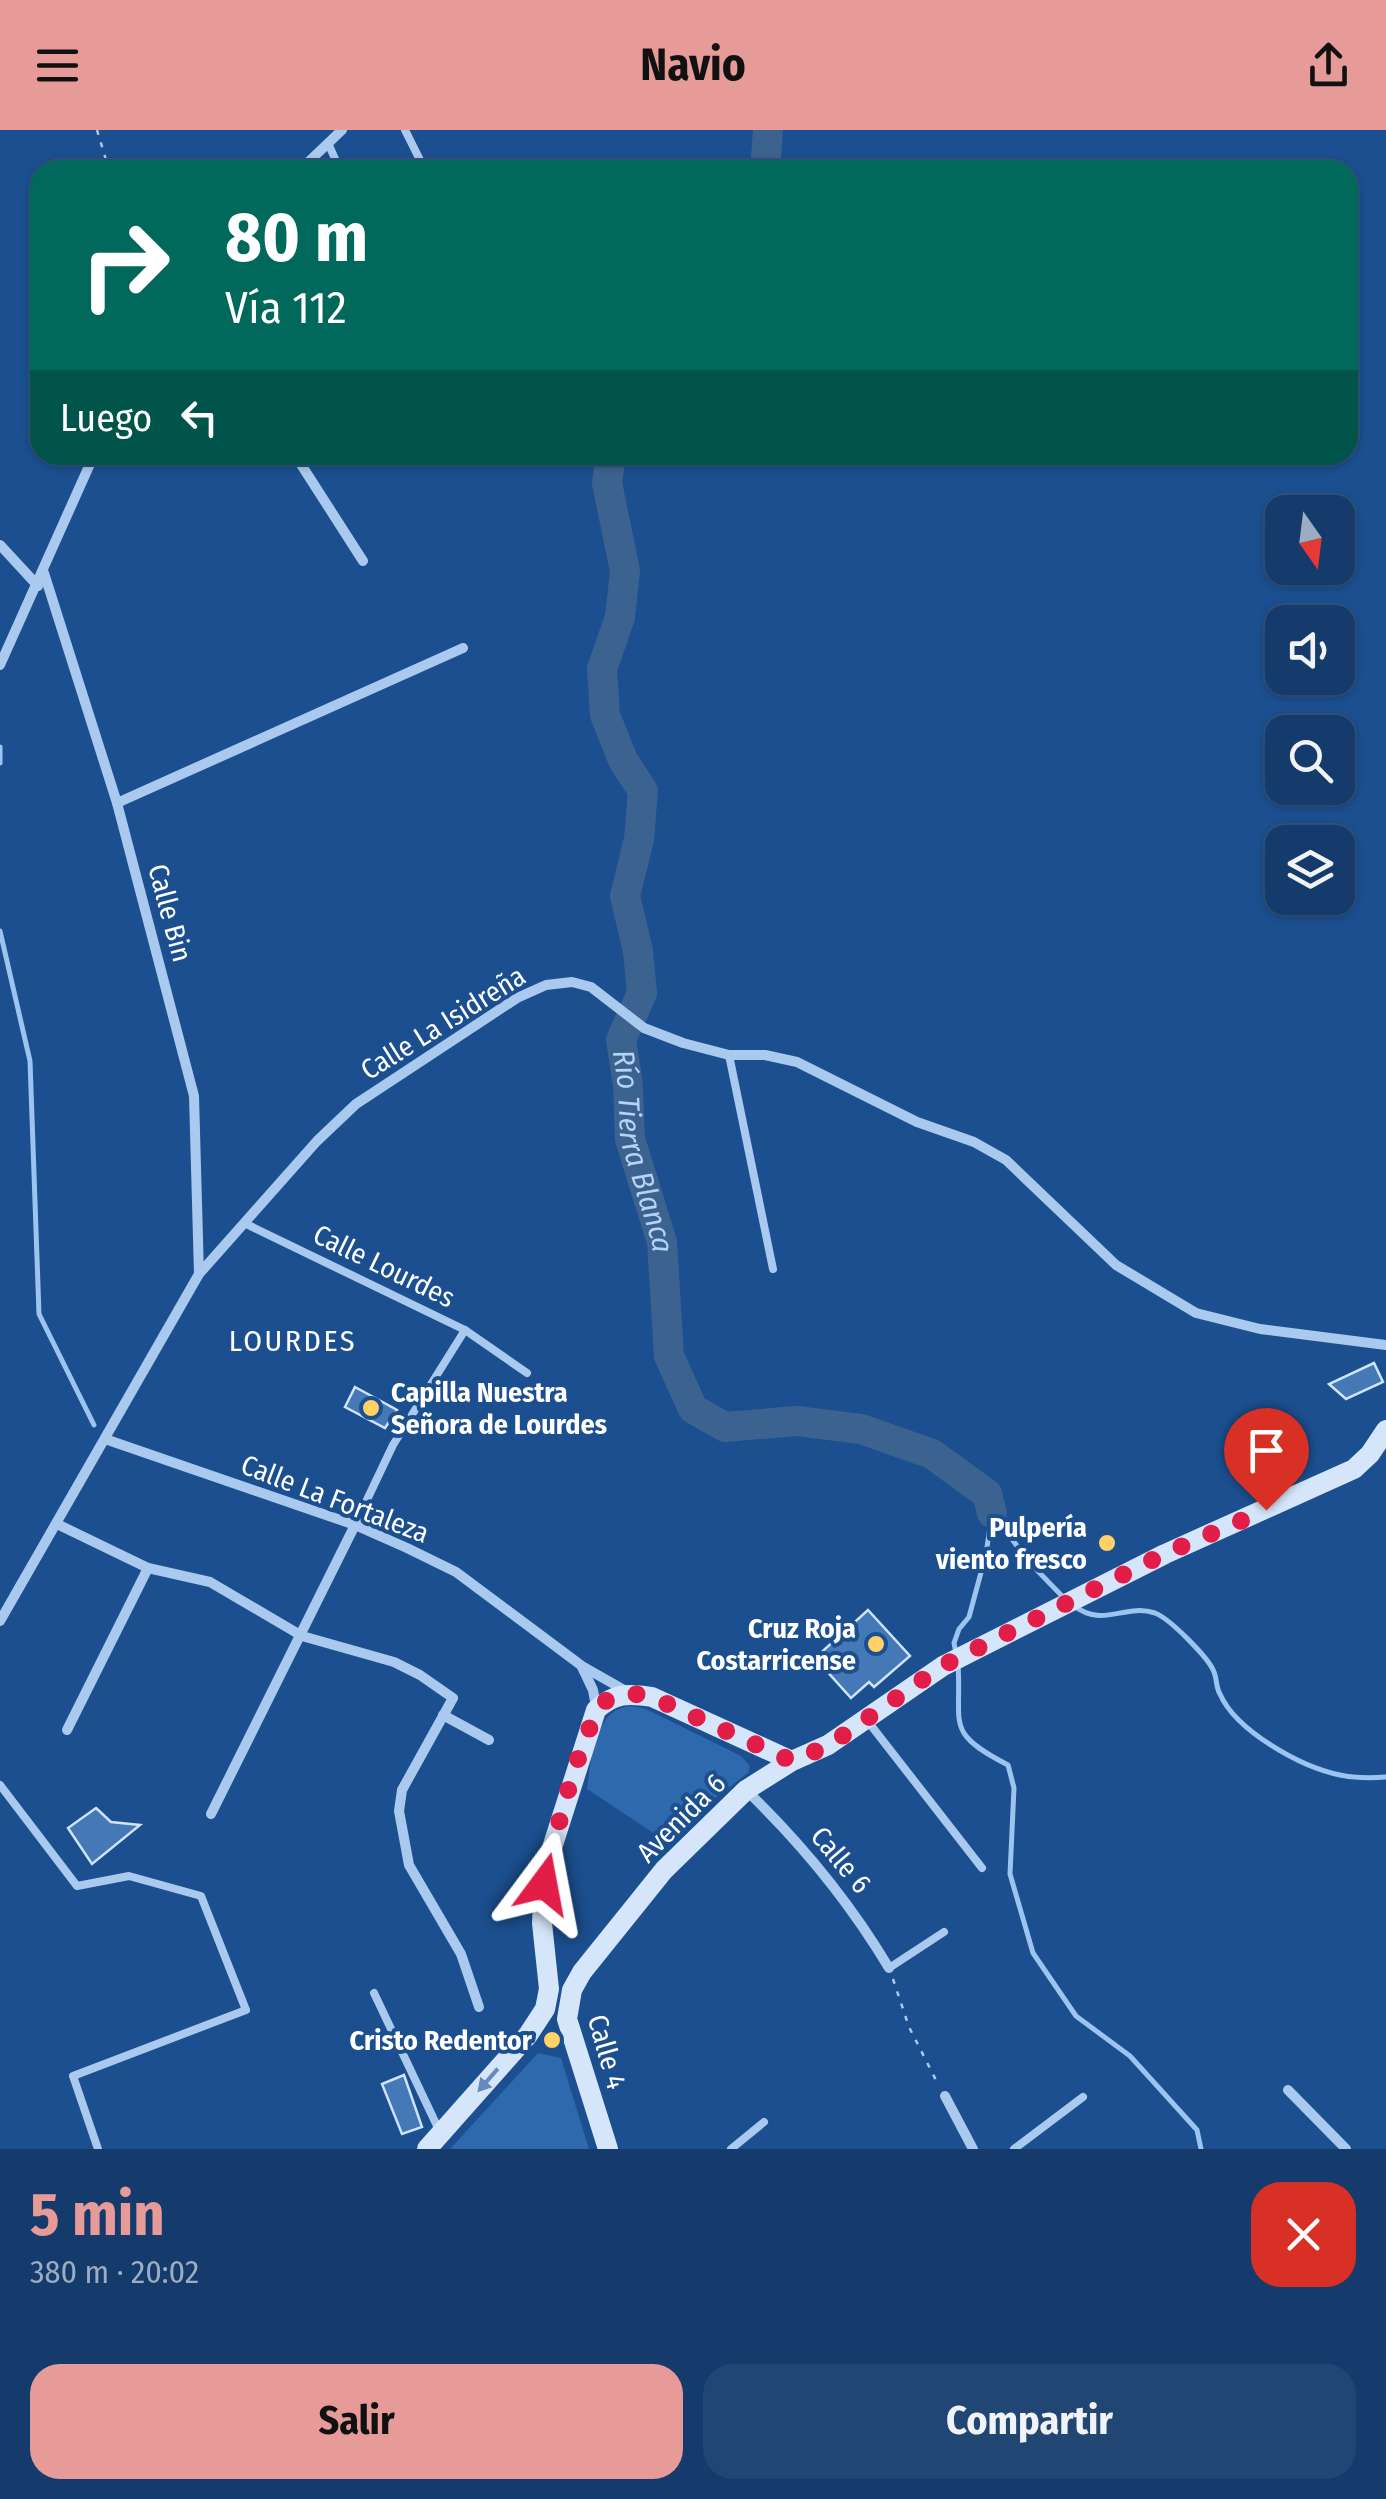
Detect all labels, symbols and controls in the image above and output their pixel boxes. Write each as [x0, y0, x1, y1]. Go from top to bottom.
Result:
icon: menu [30, 38, 85, 93]
text: Navio [640, 38, 746, 92]
icon: share [1301, 38, 1356, 93]
text: 80 m [225, 196, 368, 280]
icon: right [60, 200, 190, 330]
text: Vía 112 [225, 281, 347, 335]
icon: left [172, 390, 227, 445]
text: Luego [60, 395, 152, 441]
north arrow [1265, 495, 1355, 585]
map controls [1265, 495, 1355, 915]
button: sound [1265, 605, 1355, 695]
button: search [1265, 715, 1355, 805]
button: layers [1265, 825, 1355, 915]
street label: Calle Bin [141, 861, 199, 965]
street label: Calle La Isidreña [355, 959, 531, 1087]
water label: Río Tierra Blanca [605, 1047, 681, 1254]
street label: Calle Lourdes [308, 1218, 460, 1314]
district label: LOURDES [229, 1323, 357, 1359]
place label: Capilla Nuestra Señora de Lourdes [391, 1376, 607, 1441]
marker: Capilla Nuestra Señora de Lourdes [360, 1397, 382, 1419]
pin [1224, 1408, 1309, 1511]
icon: arrive [1239, 1423, 1294, 1478]
street label: Calle La Fortaleza [236, 1448, 434, 1550]
place label: Pulpería viento fresco [935, 1511, 1087, 1576]
marker: Pulpería viento fresco [1096, 1532, 1118, 1554]
place label: Cruz Roja Costarricense [696, 1612, 856, 1677]
marker: Cruz Roja Costarricense [865, 1633, 887, 1655]
street label: Avenida 6 [630, 1767, 732, 1869]
street label: Calle 6 [804, 1820, 878, 1900]
position arrow [492, 1832, 596, 1936]
street label: Calle 4 [581, 2011, 633, 2093]
place label: Cristo Redentor [350, 2024, 533, 2057]
marker: Cristo Redentor [541, 2029, 563, 2051]
one-way arrow [478, 2067, 500, 2092]
text: 5 min [30, 2179, 165, 2251]
button: close [1251, 2182, 1356, 2287]
text: 380 m · 20:02 [30, 2253, 199, 2291]
button: Salir [30, 2364, 683, 2479]
button: Compartir [703, 2364, 1356, 2479]

